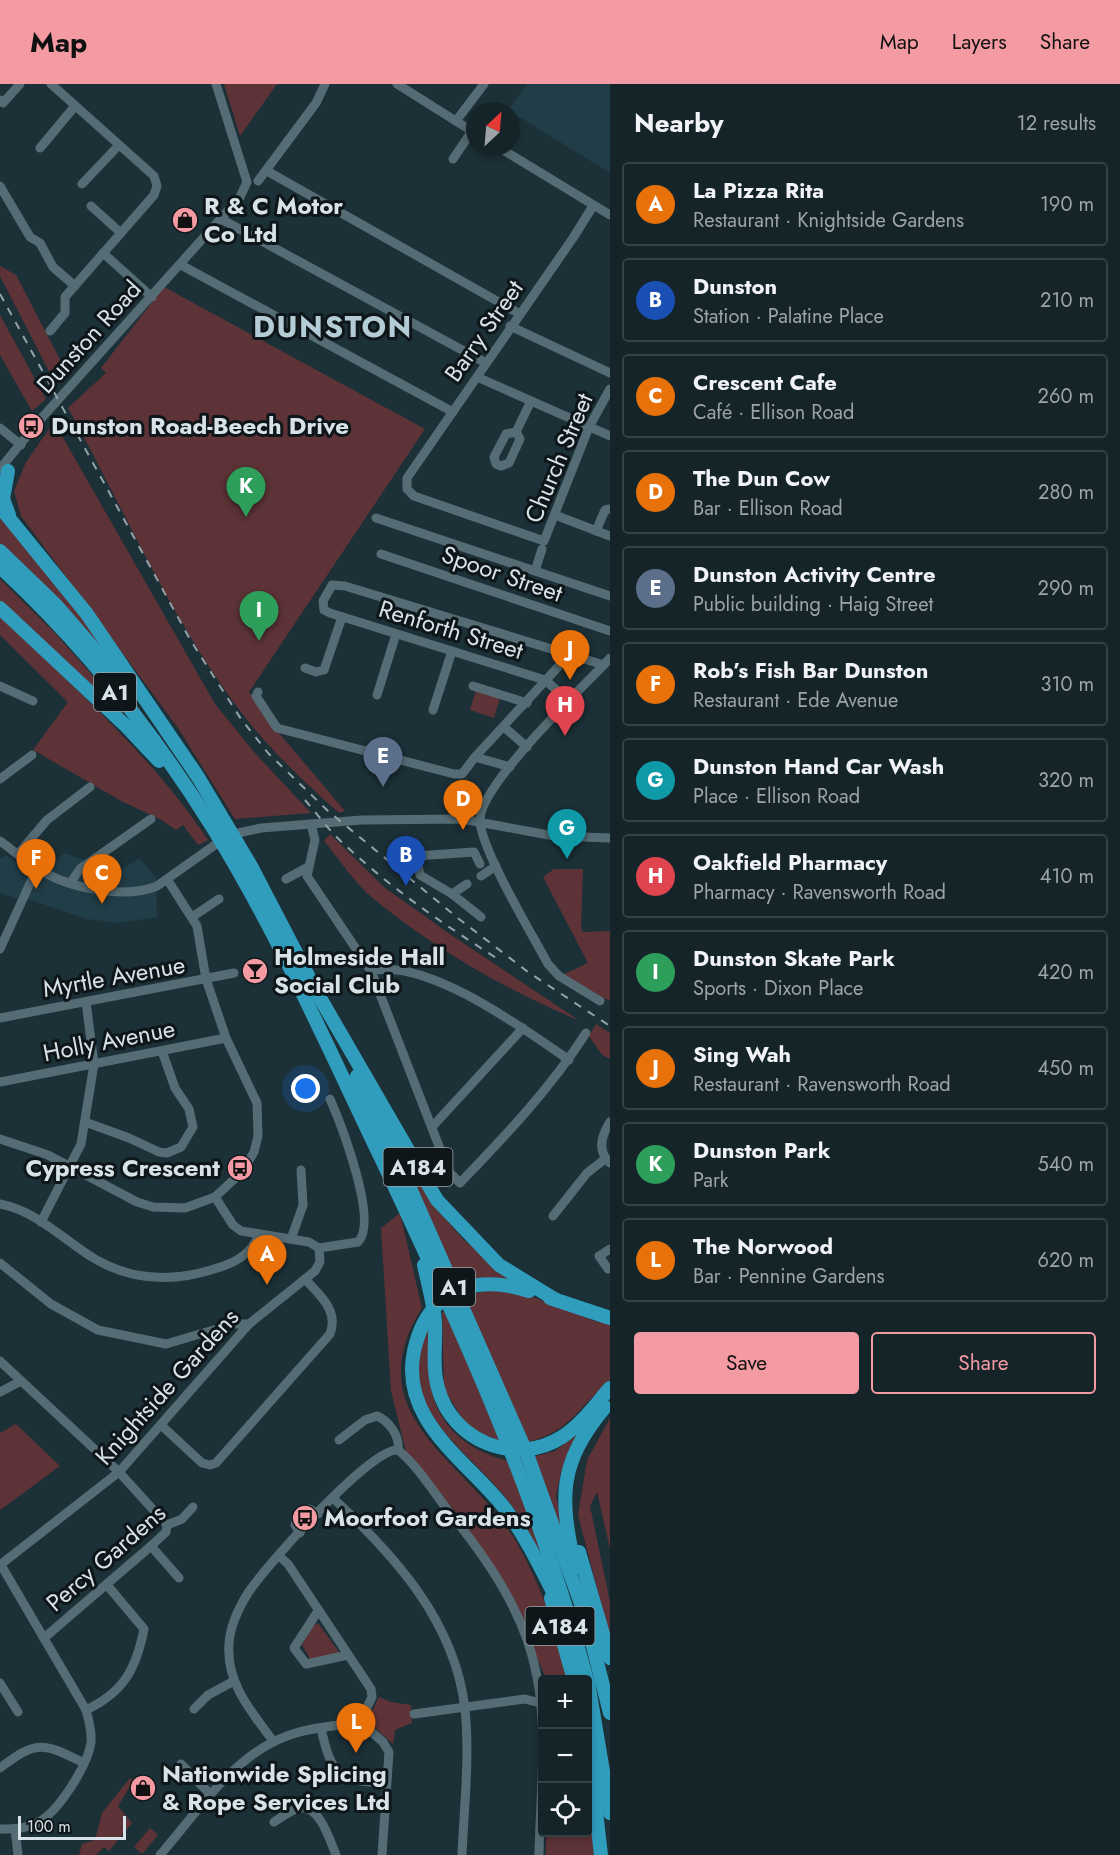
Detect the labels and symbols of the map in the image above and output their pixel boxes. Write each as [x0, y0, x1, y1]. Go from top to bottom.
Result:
north arrow [466, 102, 520, 156]
place label: R & C Motor Co Ltd [204, 188, 343, 251]
shop icon: R & C Motor Co Ltd [170, 205, 200, 235]
street label: Dunston Road [28, 272, 149, 401]
street label: Barry Street [436, 273, 532, 389]
district label: DUNSTON [253, 305, 413, 348]
street label: Church Street [515, 387, 602, 528]
place label: Dunston Road-Beech Drive [51, 408, 349, 443]
bus stop icon: Dunston Road-Beech Drive [16, 411, 46, 441]
pin: K [226, 468, 266, 517]
street label: Spoor Street [437, 537, 568, 611]
street label: Renforth Street [375, 591, 528, 668]
pin: I [240, 592, 278, 641]
pin: J [550, 630, 590, 680]
road number: A1 [94, 673, 136, 711]
pin: H [546, 686, 584, 736]
pin: E [364, 738, 403, 787]
pin: D [444, 780, 482, 830]
pin: G [548, 810, 586, 859]
pin: B [386, 836, 426, 886]
pin: F [16, 840, 56, 889]
pin: C [82, 854, 122, 904]
place label: Holmeside Hall Social Club [274, 939, 445, 1002]
street label: Myrtle Avenue [40, 947, 188, 1006]
bar icon: Holmeside Hall Social Club [240, 956, 270, 986]
street label: Holly Avenue [40, 1011, 178, 1070]
your location [291, 1074, 320, 1103]
road number: A184 [384, 1148, 452, 1186]
place label: Cypress Crescent [25, 1150, 220, 1185]
bus stop icon: Cypress Crescent [225, 1153, 255, 1183]
pin: A [248, 1236, 286, 1285]
road number: A1 [433, 1268, 475, 1306]
street label: Knightside Gardens [87, 1301, 247, 1473]
street label: Percy Gardens [38, 1496, 173, 1620]
place label: Moorfoot Gardens [324, 1500, 531, 1535]
bus stop icon: Moorfoot Gardens [290, 1503, 320, 1533]
road number: A184 [526, 1607, 594, 1645]
pin: L [336, 1704, 376, 1753]
place label: Nationwide Splicing & Rope Services Ltd [162, 1756, 390, 1819]
shop icon: Nationwide Splicing & Rope Services Ltd [128, 1773, 158, 1803]
scale bar [18, 1813, 126, 1840]

